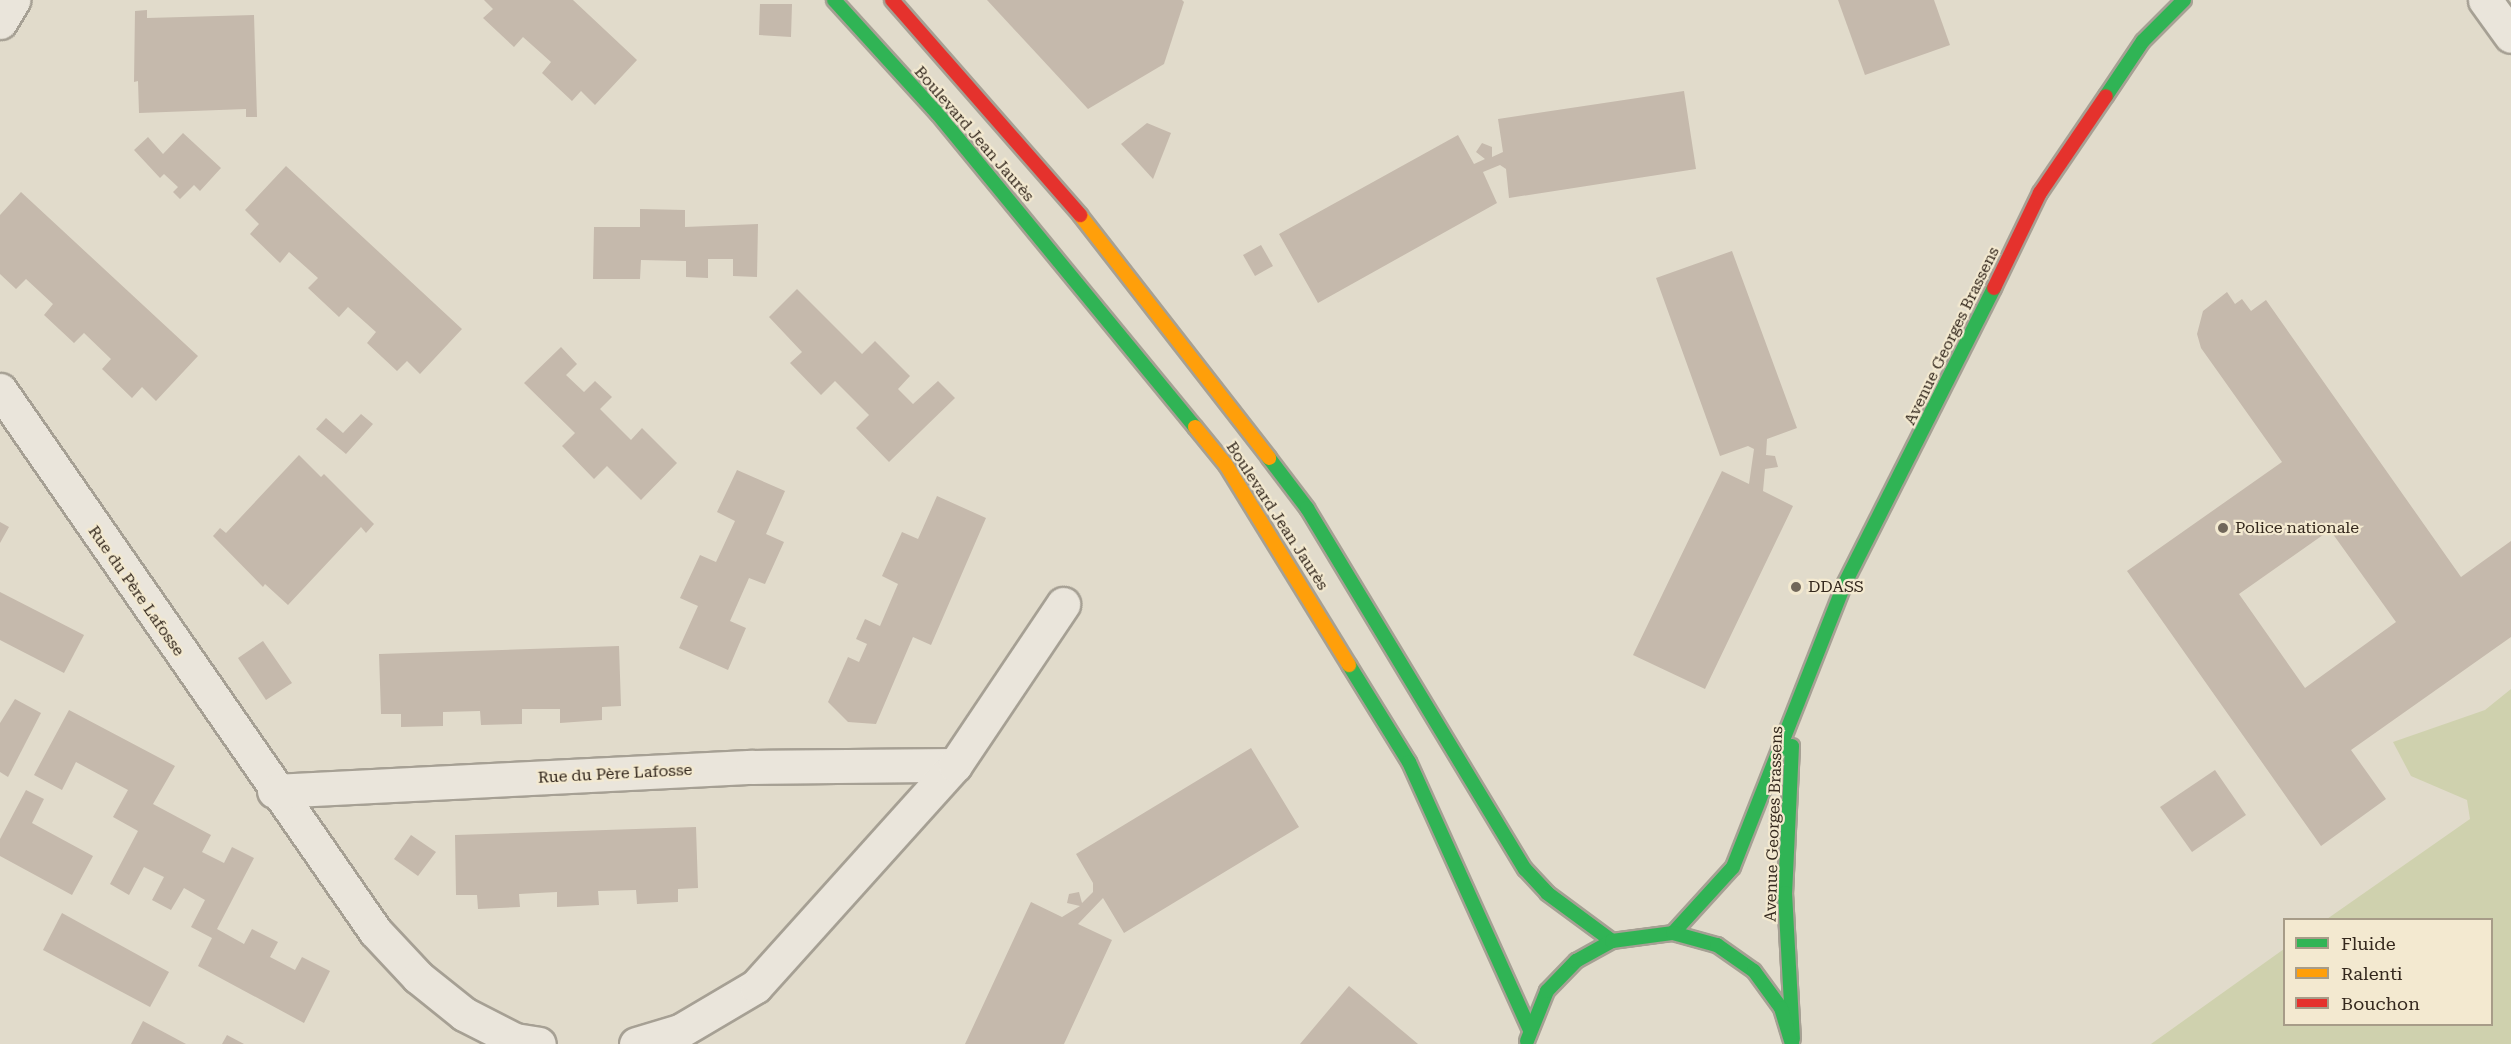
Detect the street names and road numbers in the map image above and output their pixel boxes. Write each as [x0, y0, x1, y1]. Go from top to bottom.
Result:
street label: Boulevard Jean Jaurès [910, 62, 1038, 206]
street label: Avenue Georges Brassens [1900, 244, 2004, 428]
street label: Boulevard Jean Jaurès [1222, 438, 1332, 594]
street label: Rue du Père Lafosse [84, 522, 188, 660]
street label: Avenue Georges Brassens [1761, 726, 1787, 922]
street label: Rue du Père Lafosse [537, 760, 693, 788]

